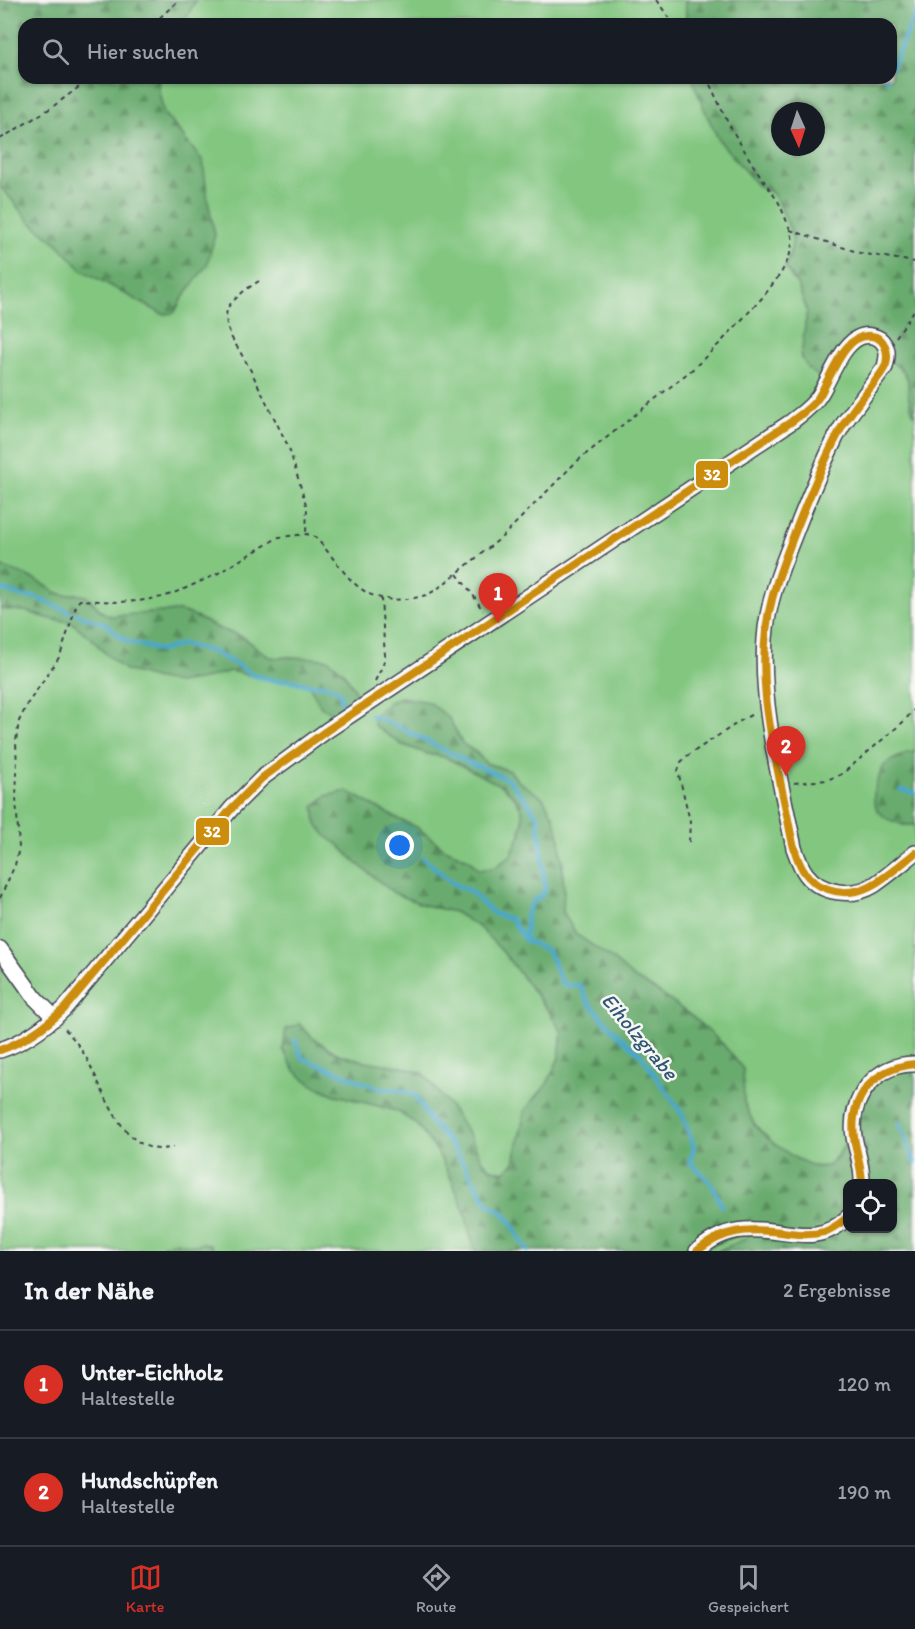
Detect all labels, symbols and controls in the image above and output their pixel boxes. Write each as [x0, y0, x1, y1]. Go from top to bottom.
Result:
search box [18, 18, 897, 84]
icon: search [39, 35, 72, 68]
text: Hier suchen [87, 38, 198, 65]
north arrow [771, 102, 825, 156]
line badge: 32 [695, 460, 729, 489]
text: 32 [703, 465, 721, 484]
pin: 1 [478, 574, 518, 623]
pin: 2 [766, 726, 806, 776]
line badge: 32 [195, 817, 230, 846]
text: 32 [203, 822, 221, 841]
your location [385, 831, 414, 860]
water label: Eiholzgrabe [597, 988, 684, 1085]
map controls [843, 1179, 897, 1233]
button: locate [843, 1179, 897, 1233]
text: In der Nähe [24, 1274, 154, 1306]
text: 2 Ergebnisse [783, 1278, 891, 1302]
text: Unter-Eichholz [81, 1359, 223, 1386]
text: 1 [39, 1372, 48, 1396]
text: 120 m [838, 1372, 891, 1396]
text: Haltestelle [81, 1386, 175, 1410]
text: Hundschüpfen [81, 1467, 218, 1494]
text: 2 [38, 1480, 49, 1504]
text: 190 m [838, 1480, 891, 1504]
text: Haltestelle [81, 1494, 175, 1518]
tab: Karte [126, 1561, 164, 1616]
tab: Route [416, 1561, 456, 1616]
tab: Gespeichert [708, 1561, 789, 1616]

